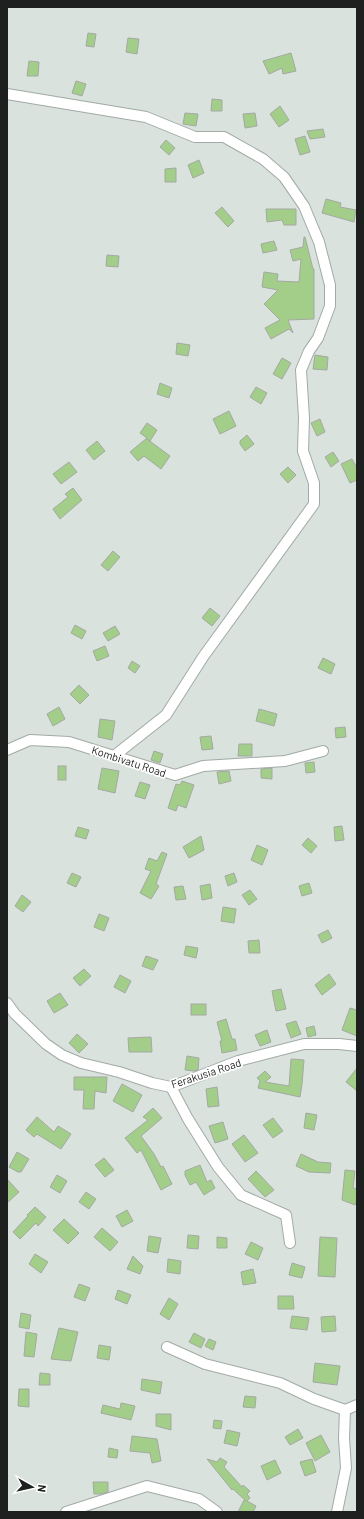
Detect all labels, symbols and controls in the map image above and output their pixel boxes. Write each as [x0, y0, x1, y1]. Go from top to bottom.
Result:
street label: Kombivatu Road [90, 743, 168, 779]
street label: Ferakusia Road [169, 1056, 243, 1090]
north arrow [12, 1467, 52, 1507]
text: N [35, 1484, 49, 1493]

